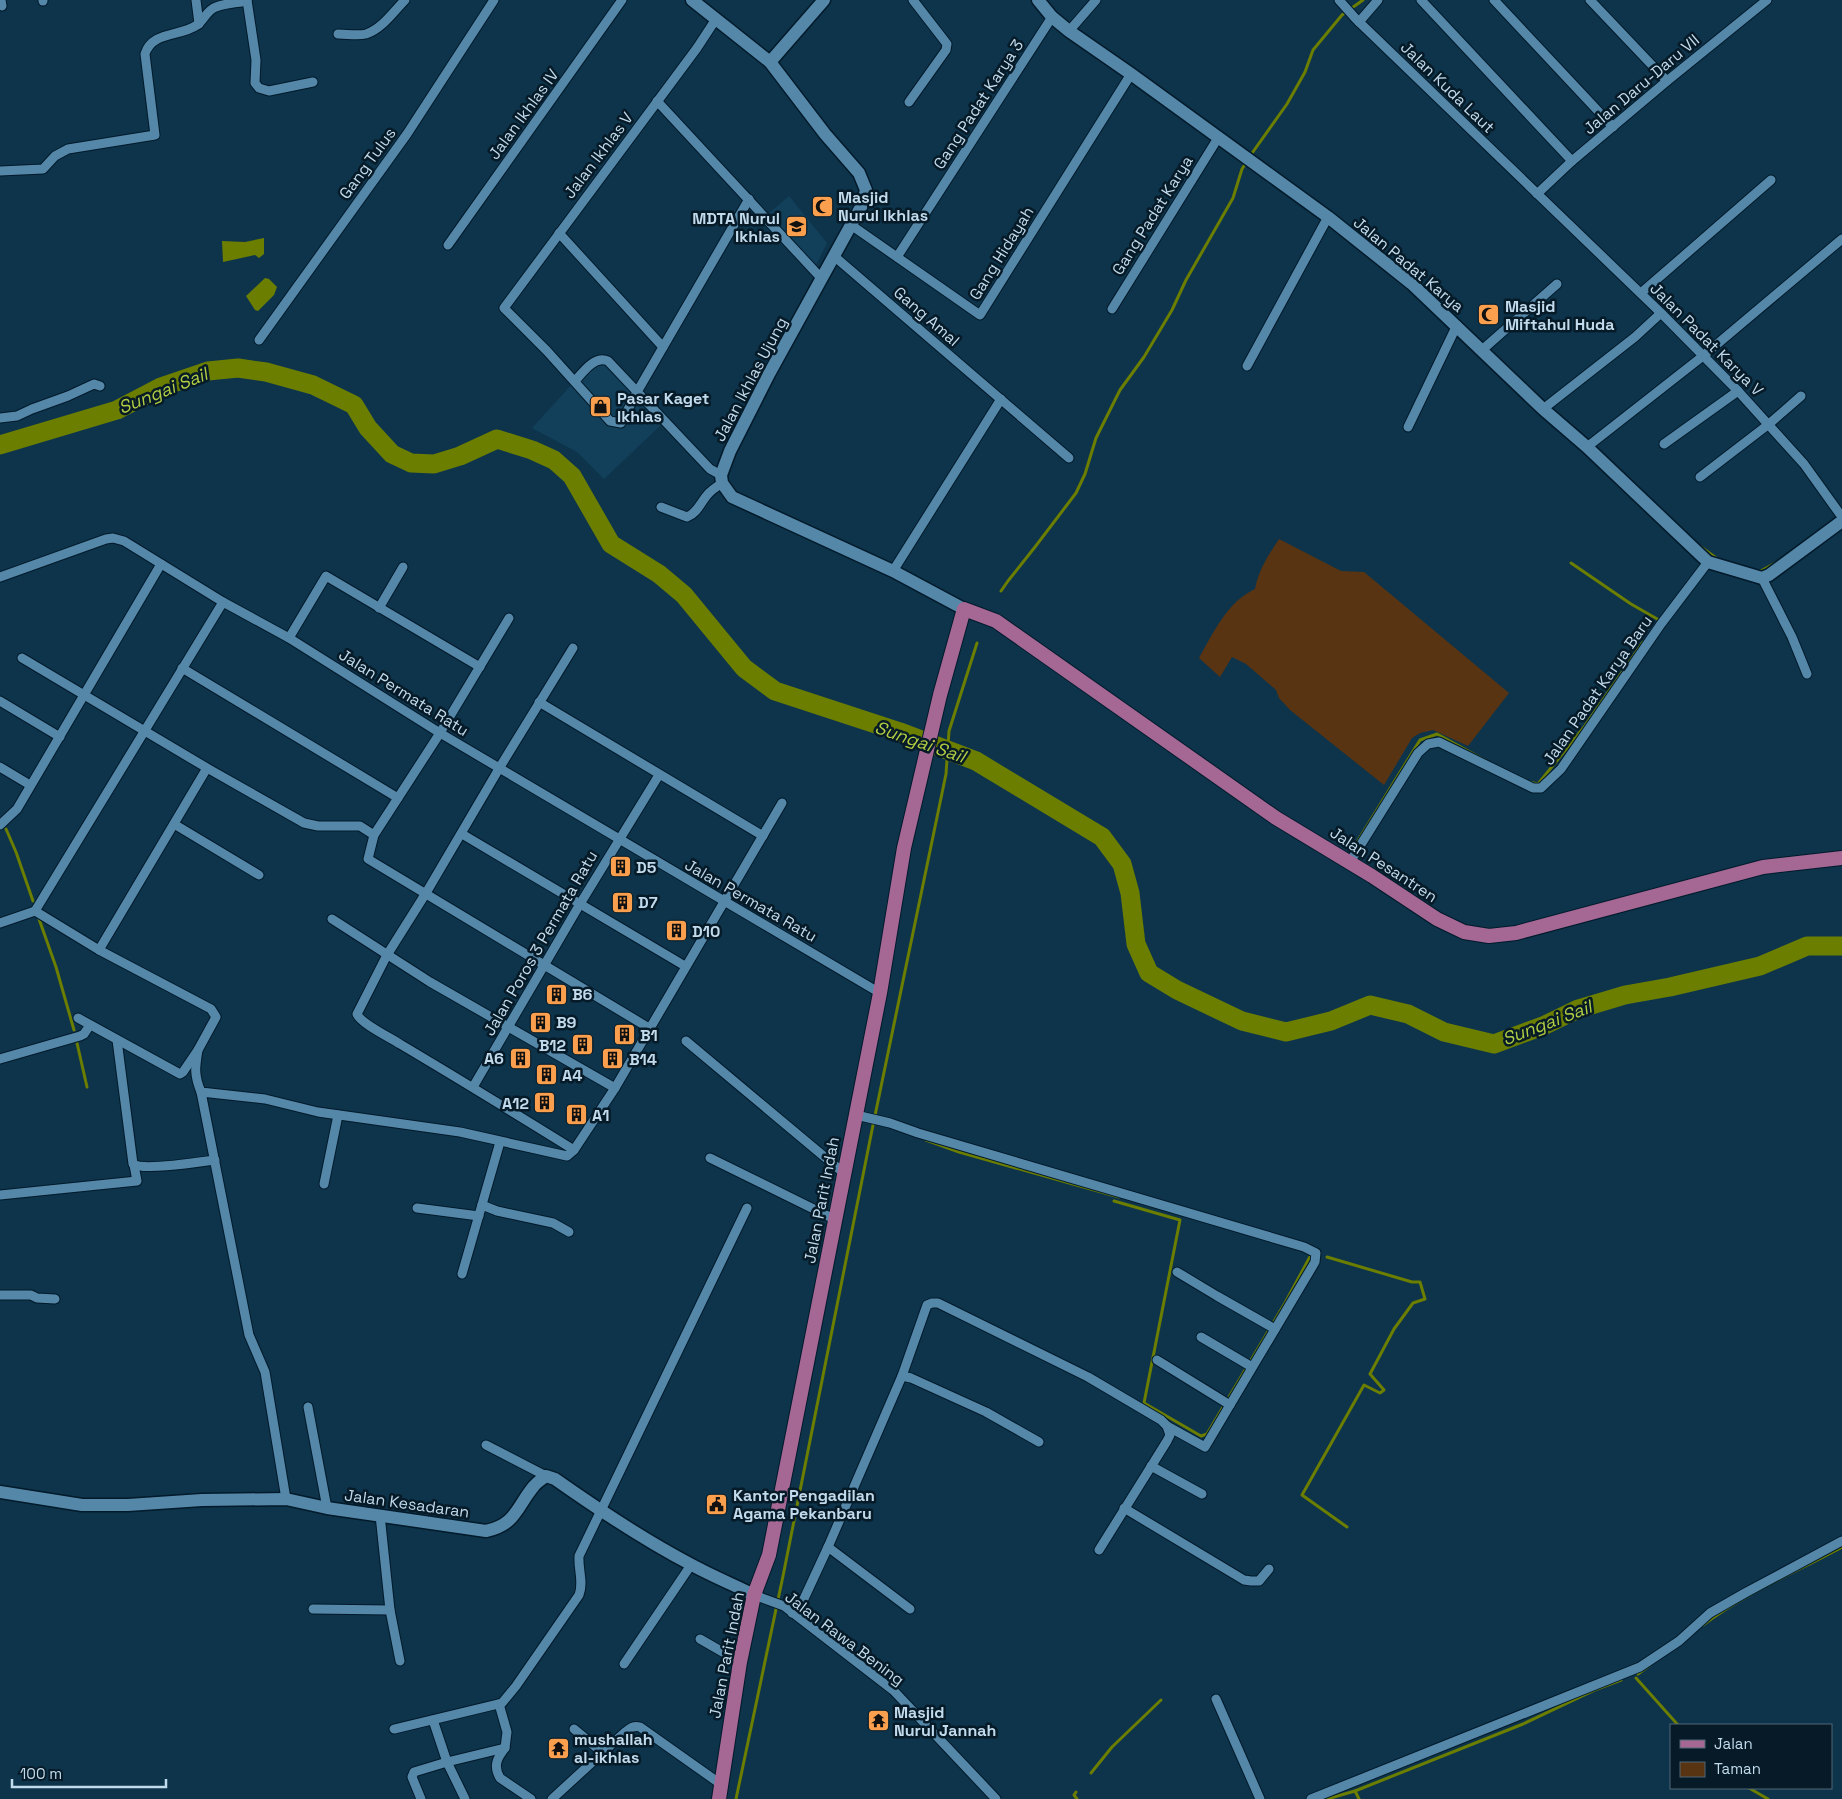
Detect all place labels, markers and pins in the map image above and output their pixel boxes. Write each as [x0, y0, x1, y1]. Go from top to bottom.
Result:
place label: Masjid Nurul Ikhlas [838, 187, 928, 226]
mosque icon: Masjid Nurul Ikhlas [810, 194, 834, 218]
place label: MDTA Nurul Ikhlas [692, 208, 780, 247]
school or university icon: MDTA Nurul Ikhlas [784, 215, 808, 239]
place label: Masjid Miftahul Huda [1505, 296, 1614, 335]
mosque icon: Masjid Miftahul Huda [1477, 303, 1501, 327]
place label: Pasar Kaget Ikhlas [617, 388, 709, 427]
shop icon: Pasar Kaget Ikhlas [589, 395, 613, 419]
building icon: D5 [608, 855, 632, 879]
place label: D5 [636, 857, 657, 878]
building icon: D7 [610, 890, 634, 914]
place label: D7 [638, 892, 658, 913]
building icon: D10 [664, 919, 688, 943]
place label: D10 [692, 921, 720, 942]
building icon: B6 [544, 982, 568, 1006]
place label: B6 [572, 984, 593, 1005]
building icon: B9 [528, 1010, 552, 1034]
place label: B9 [556, 1012, 577, 1033]
building icon: B1 [612, 1023, 636, 1047]
place label: B1 [640, 1025, 658, 1046]
building icon: B12 [570, 1033, 594, 1057]
place label: B12 [539, 1035, 566, 1056]
building icon: A6 [508, 1046, 532, 1070]
building icon: B14 [601, 1047, 625, 1071]
place label: A6 [484, 1048, 504, 1069]
place label: B14 [629, 1049, 657, 1070]
building icon: A4 [534, 1063, 558, 1087]
place label: A4 [562, 1065, 582, 1086]
building icon: A12 [533, 1091, 557, 1115]
place label: A12 [502, 1093, 529, 1114]
building icon: A1 [564, 1103, 588, 1127]
place label: A1 [592, 1105, 609, 1126]
place label: Kantor Pengadilan Agama Pekanbaru [733, 1485, 875, 1524]
public building icon: Kantor Pengadilan Agama Pekanbaru [705, 1492, 729, 1516]
place label: Masjid Nurul Jannah [894, 1702, 996, 1741]
temple icon: Masjid Nurul Jannah [866, 1709, 890, 1733]
place label: mushallah al-ikhlas [574, 1729, 653, 1768]
temple icon: mushallah al-ikhlas [546, 1736, 570, 1760]

